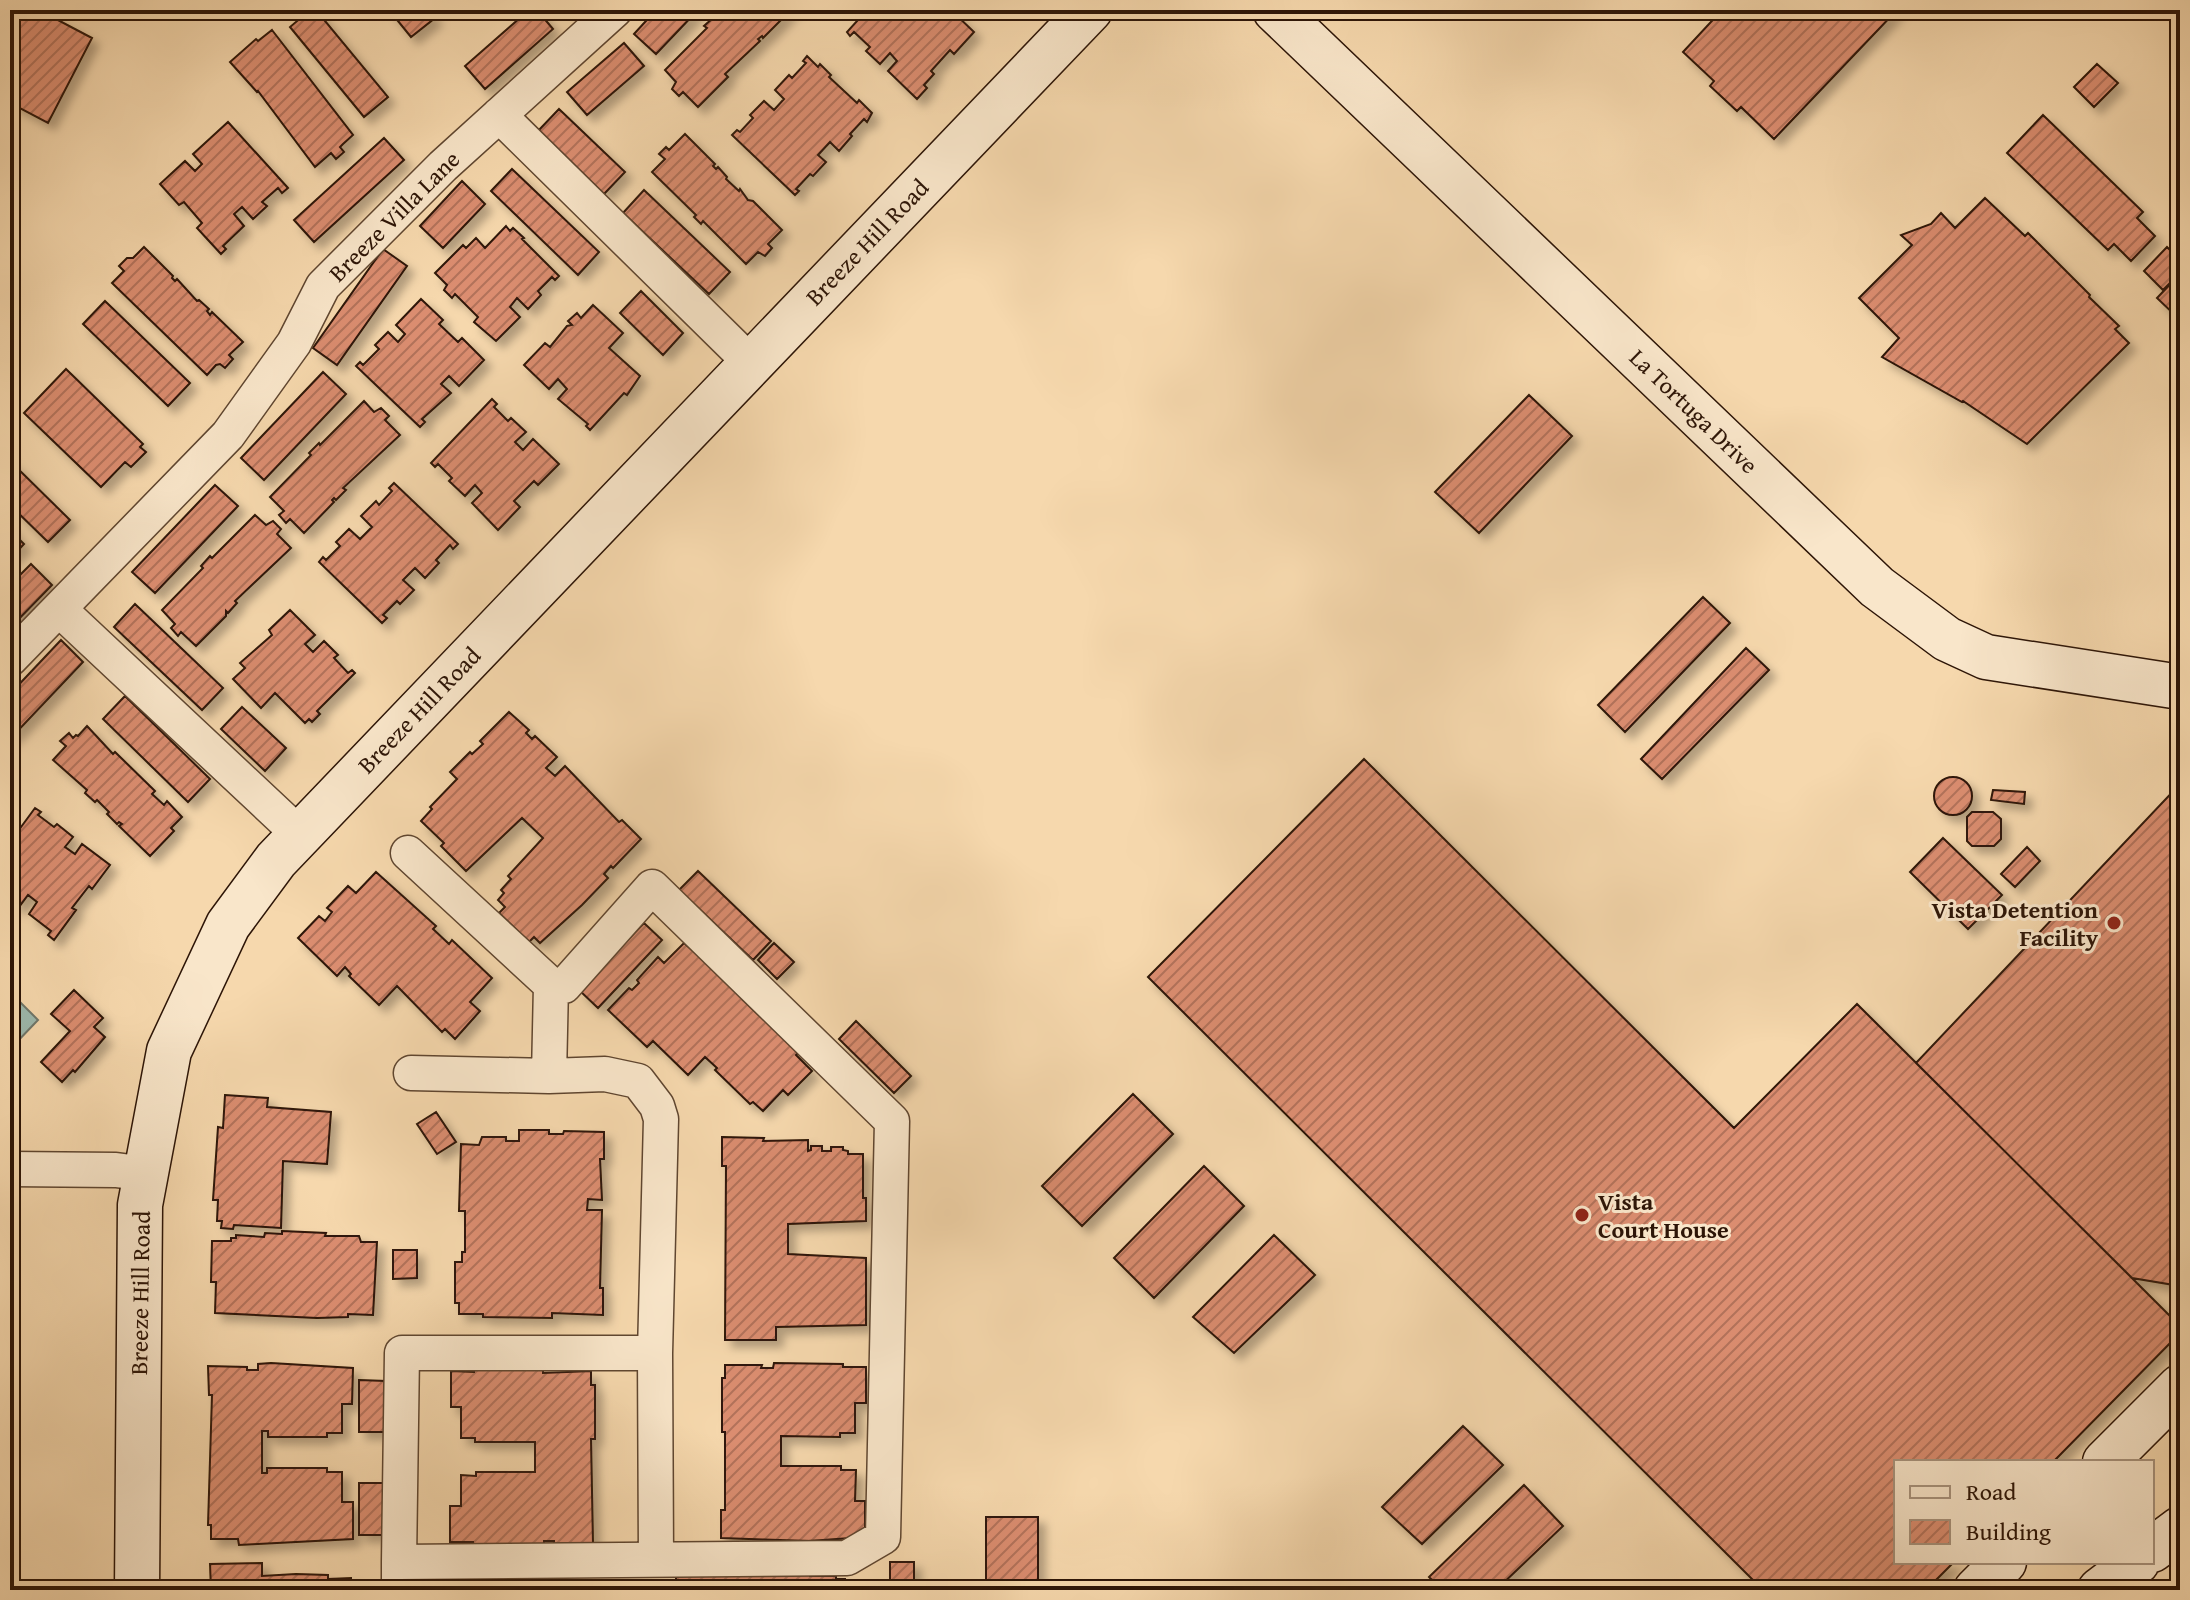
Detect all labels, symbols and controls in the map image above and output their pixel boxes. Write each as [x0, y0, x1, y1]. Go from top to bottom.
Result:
street label: Breeze Villa Lane [320, 142, 468, 290]
street label: Breeze Hill Road [797, 171, 937, 313]
street label: La Tortuga Drive [1622, 340, 1766, 482]
street label: Breeze Hill Road [349, 639, 489, 781]
place label: Vista Detention Facility [1932, 892, 2099, 955]
marker: Vista Detention Facility [2105, 914, 2123, 932]
place label: Vista Court House [1598, 1184, 1729, 1247]
marker: Vista Court House [1573, 1206, 1591, 1224]
street label: Breeze Hill Road [121, 1210, 159, 1375]
legend [1894, 1460, 2154, 1564]
text: Road [1966, 1474, 2016, 1509]
text: Building [1966, 1514, 2051, 1549]

